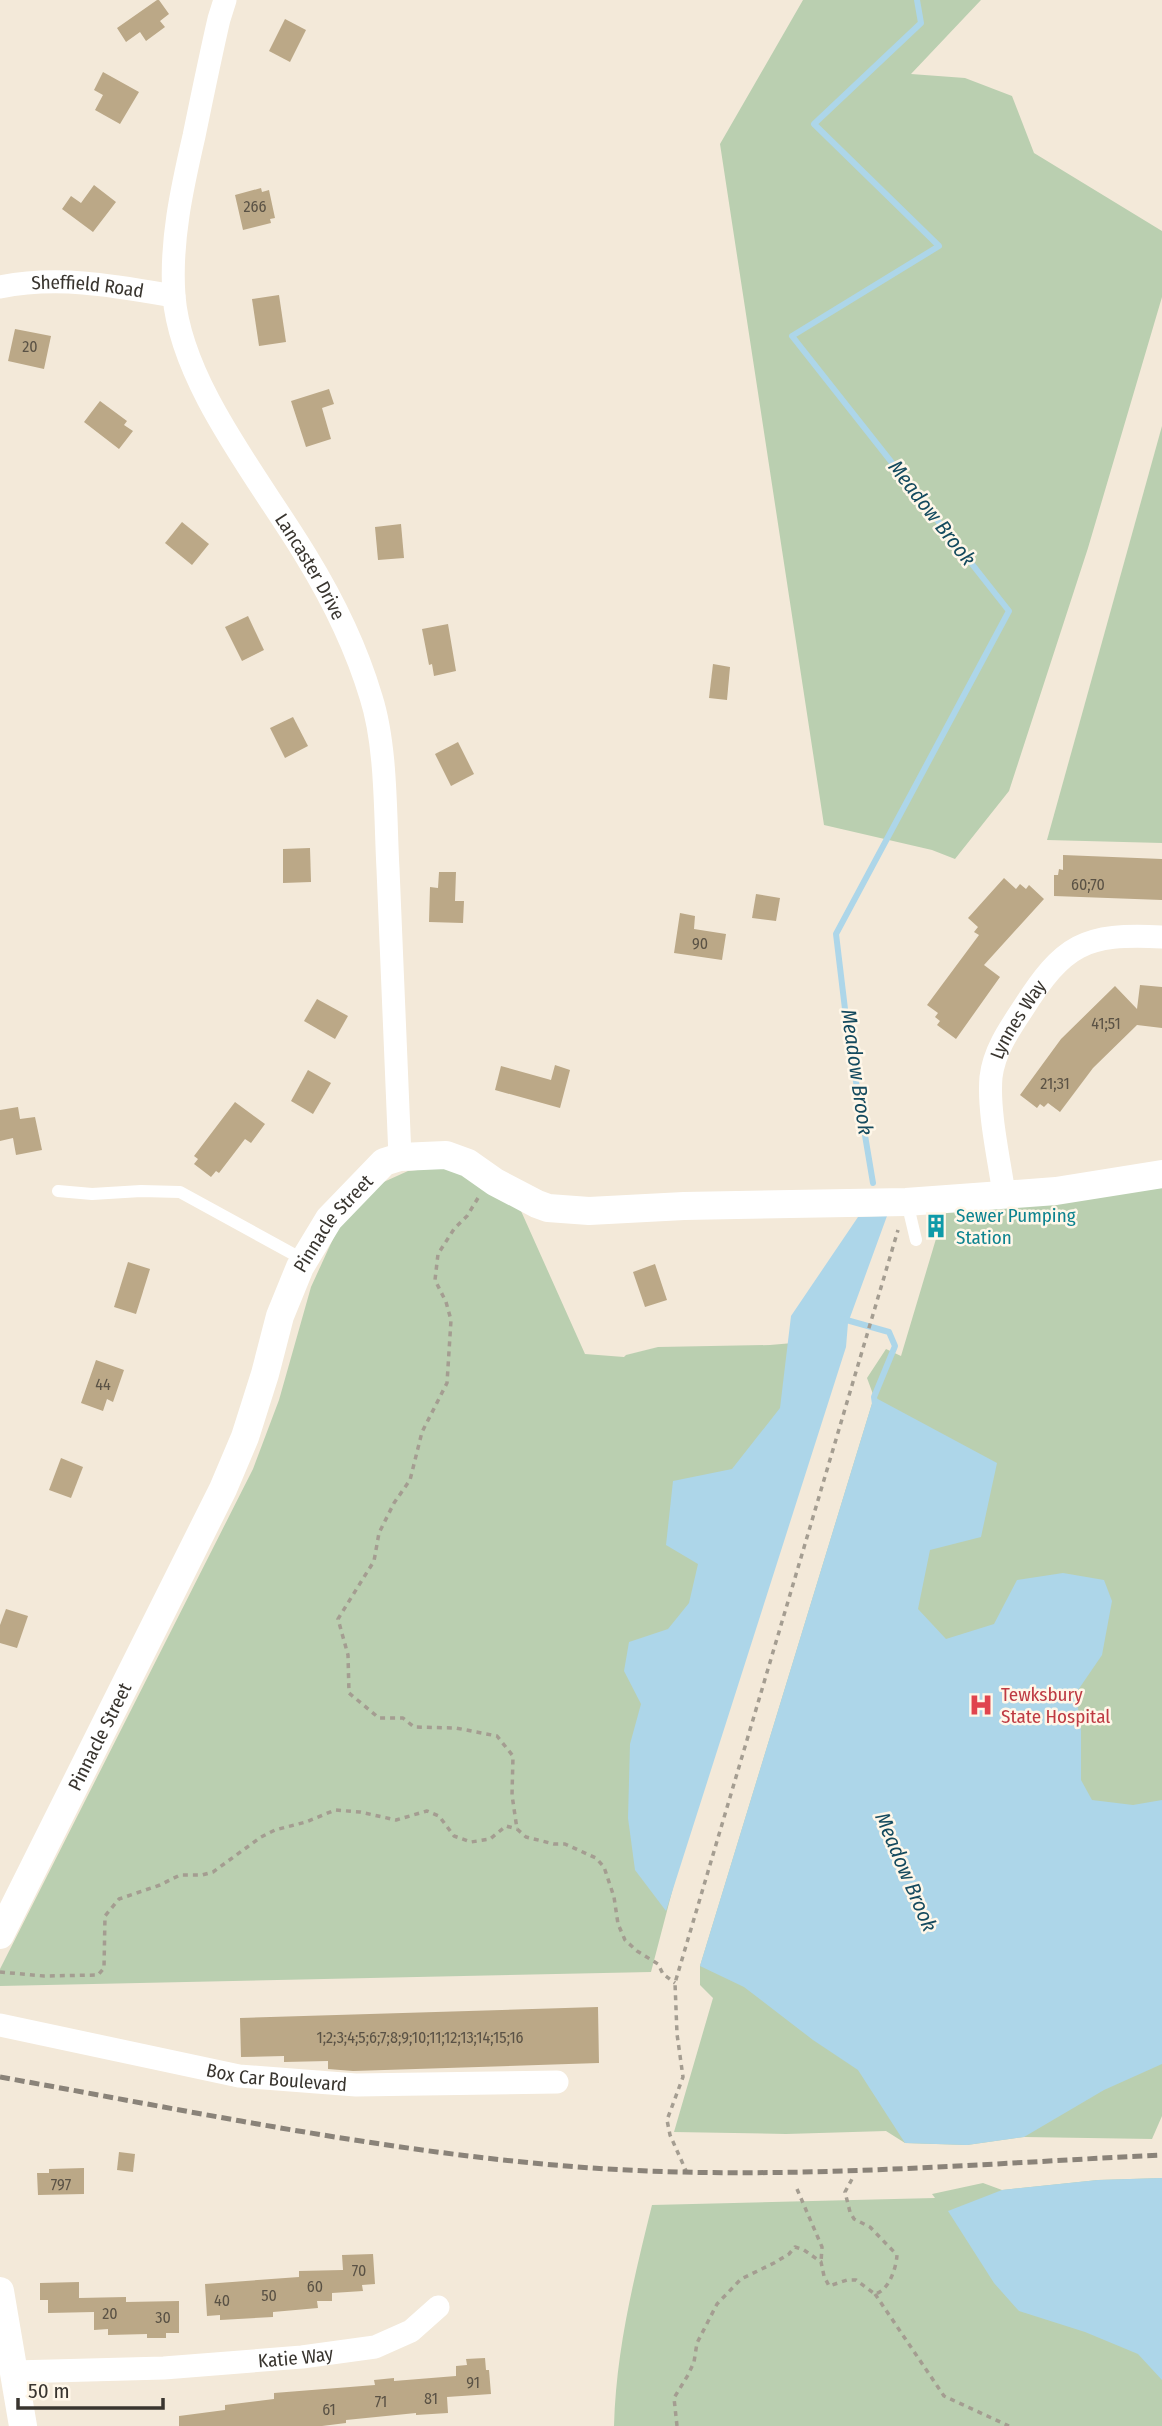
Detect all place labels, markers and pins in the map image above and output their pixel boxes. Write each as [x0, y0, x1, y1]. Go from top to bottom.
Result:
place label: Sewer Pumping Station [956, 1204, 1076, 1249]
building icon: Sewer Pumping Station [922, 1212, 950, 1240]
place label: Tewksbury State Hospital [1001, 1683, 1110, 1728]
hospital icon: Tewksbury State Hospital [967, 1691, 995, 1719]

